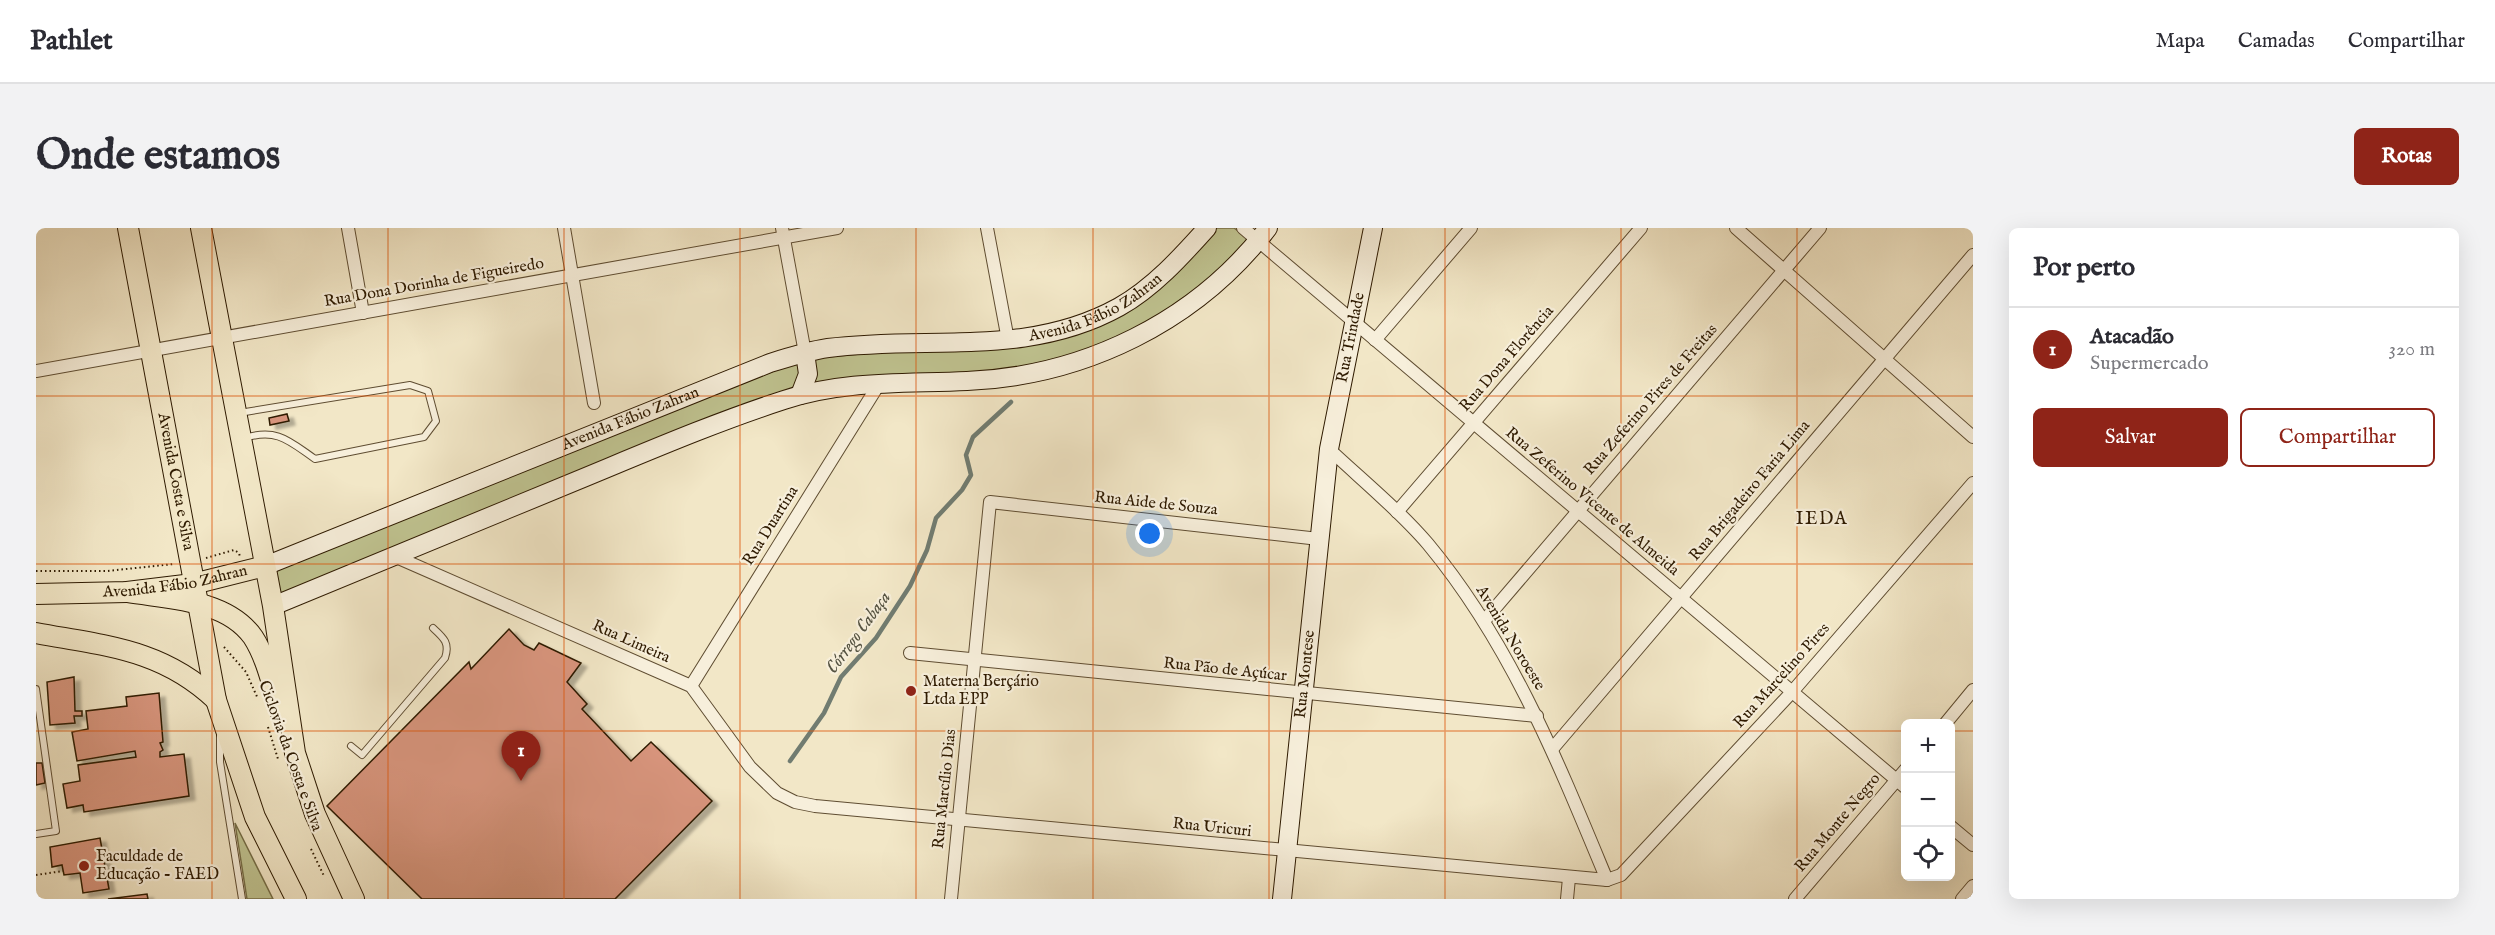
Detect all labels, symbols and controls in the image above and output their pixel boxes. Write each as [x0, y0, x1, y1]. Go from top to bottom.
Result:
text: Pathlet [30, 24, 113, 59]
text: Mapa [2155, 28, 2205, 55]
text: Camadas [2238, 28, 2315, 55]
text: Compartilhar [2348, 28, 2465, 55]
button: Rotas [2354, 128, 2459, 185]
text: Onde estamos [36, 130, 280, 183]
text: Por perto [2033, 251, 2135, 284]
street label: Rua Dona Dorinha de Figueiredo [322, 254, 546, 312]
street label: Avenida Fábio Zahran [1027, 269, 1167, 347]
street label: Rua Trindade [1332, 291, 1370, 384]
street label: Rua Dona Florência [1456, 302, 1559, 416]
street label: Rua Zeferino Pires de Freitas [1580, 320, 1722, 480]
text: Atacadão [2090, 323, 2174, 351]
text: 1 [2049, 337, 2056, 362]
text: 320 m [2389, 337, 2435, 362]
text: Supermercado [2090, 351, 2209, 376]
street label: Avenida Fábio Zahran [558, 382, 703, 456]
button: Salvar [2033, 408, 2228, 467]
button: Compartilhar [2240, 408, 2435, 467]
street label: Avenida Costa e Silva [152, 410, 198, 552]
street label: Rua Brigadeiro Faria Lima [1685, 416, 1815, 565]
street label: Rua Zeferino Vicente de Almeida [1501, 423, 1683, 581]
street label: Rua Duartina [739, 482, 803, 569]
street label: Rua Aide de Souza [1093, 488, 1219, 520]
district label: IEDA [1796, 508, 1848, 531]
your location [1135, 519, 1164, 548]
street label: Avenida Fábio Zahran [102, 561, 250, 603]
street label: Avenida Noroeste [1470, 581, 1549, 694]
water label: Córrego Cabaça [821, 587, 897, 679]
street label: Rua Limeira [589, 616, 673, 668]
street label: Rua Marcelino Pires [1730, 619, 1835, 733]
street label: Rua Montese [1291, 629, 1320, 719]
street label: Rua Pão de Açúcar [1162, 654, 1288, 686]
place label: Materna Berçário Ltda EPP [923, 672, 1039, 710]
street label: Ciclovia da Costa e Silva [253, 678, 327, 834]
marker: Materna Berçário Ltda EPP [904, 684, 918, 698]
map controls [1901, 719, 1955, 881]
button: + [1901, 719, 1955, 773]
street label: Rua Marcílio Dias [929, 728, 961, 850]
pin: 1 [502, 732, 540, 781]
street label: Rua Monte Negro [1791, 769, 1885, 877]
button: − [1901, 773, 1955, 827]
street label: Rua Uricuri [1171, 814, 1253, 842]
button: locate [1901, 827, 1955, 881]
place label: Faculdade de Educação - FAED [96, 847, 219, 885]
marker: Faculdade de Educação - FAED [77, 859, 91, 873]

